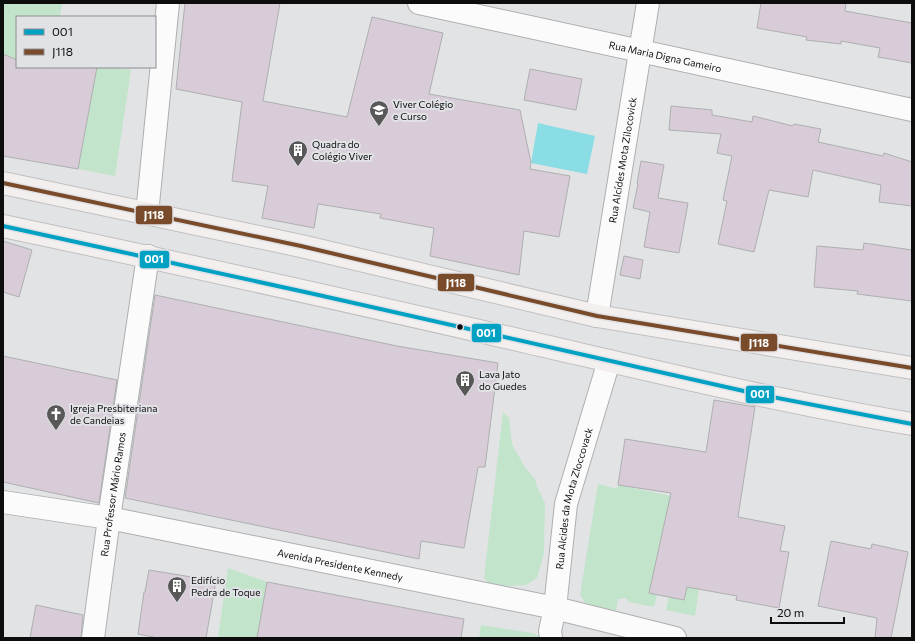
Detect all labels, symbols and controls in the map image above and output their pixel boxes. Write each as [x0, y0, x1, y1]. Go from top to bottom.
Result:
legend [16, 16, 156, 68]
text: 001 [52, 24, 73, 38]
street label: Rua Maria Digna Gameiro [608, 38, 723, 75]
text: J118 [52, 44, 73, 59]
street label: Rua Alcídes Mota Zilocovick [606, 96, 639, 224]
place label: Viver Colégio e Curso [393, 98, 453, 122]
school or university icon: Viver Colégio e Curso [368, 99, 390, 127]
place label: Quadra do Colégio Viver [312, 138, 372, 162]
building icon: Quadra do Colégio Viver [287, 139, 309, 167]
line badge: J118 [135, 205, 173, 225]
text: J118 [144, 208, 164, 222]
line badge: 001 [139, 250, 170, 269]
text: 001 [144, 252, 164, 265]
line badge: J118 [437, 273, 475, 292]
text: J118 [446, 276, 466, 290]
unlabelled marker [455, 322, 465, 332]
line badge: 001 [471, 323, 502, 343]
text: 001 [476, 326, 496, 339]
line badge: J118 [740, 333, 778, 352]
text: J118 [749, 336, 769, 350]
place label: Lava Jato do Guedes [479, 368, 527, 392]
building icon: Lava Jato do Guedes [454, 369, 476, 397]
line badge: 001 [745, 385, 775, 404]
text: 001 [750, 387, 770, 400]
place label: Igreja Presbiteriana de Candeias [70, 402, 157, 426]
church icon: Igreja Presbiteriana de Candeias [45, 403, 67, 431]
street label: Rua Alcides da Mota Zloccovack [553, 426, 595, 570]
street label: Rua Professor Mário Ramos [98, 431, 128, 557]
street label: Avenida Presidente Kennedy [276, 546, 404, 583]
place label: Edifício Pedra de Toque [191, 574, 260, 598]
building icon: Edifício Pedra de Toque [166, 575, 188, 603]
scale bar [771, 599, 844, 625]
text: 20 m [777, 605, 804, 619]

